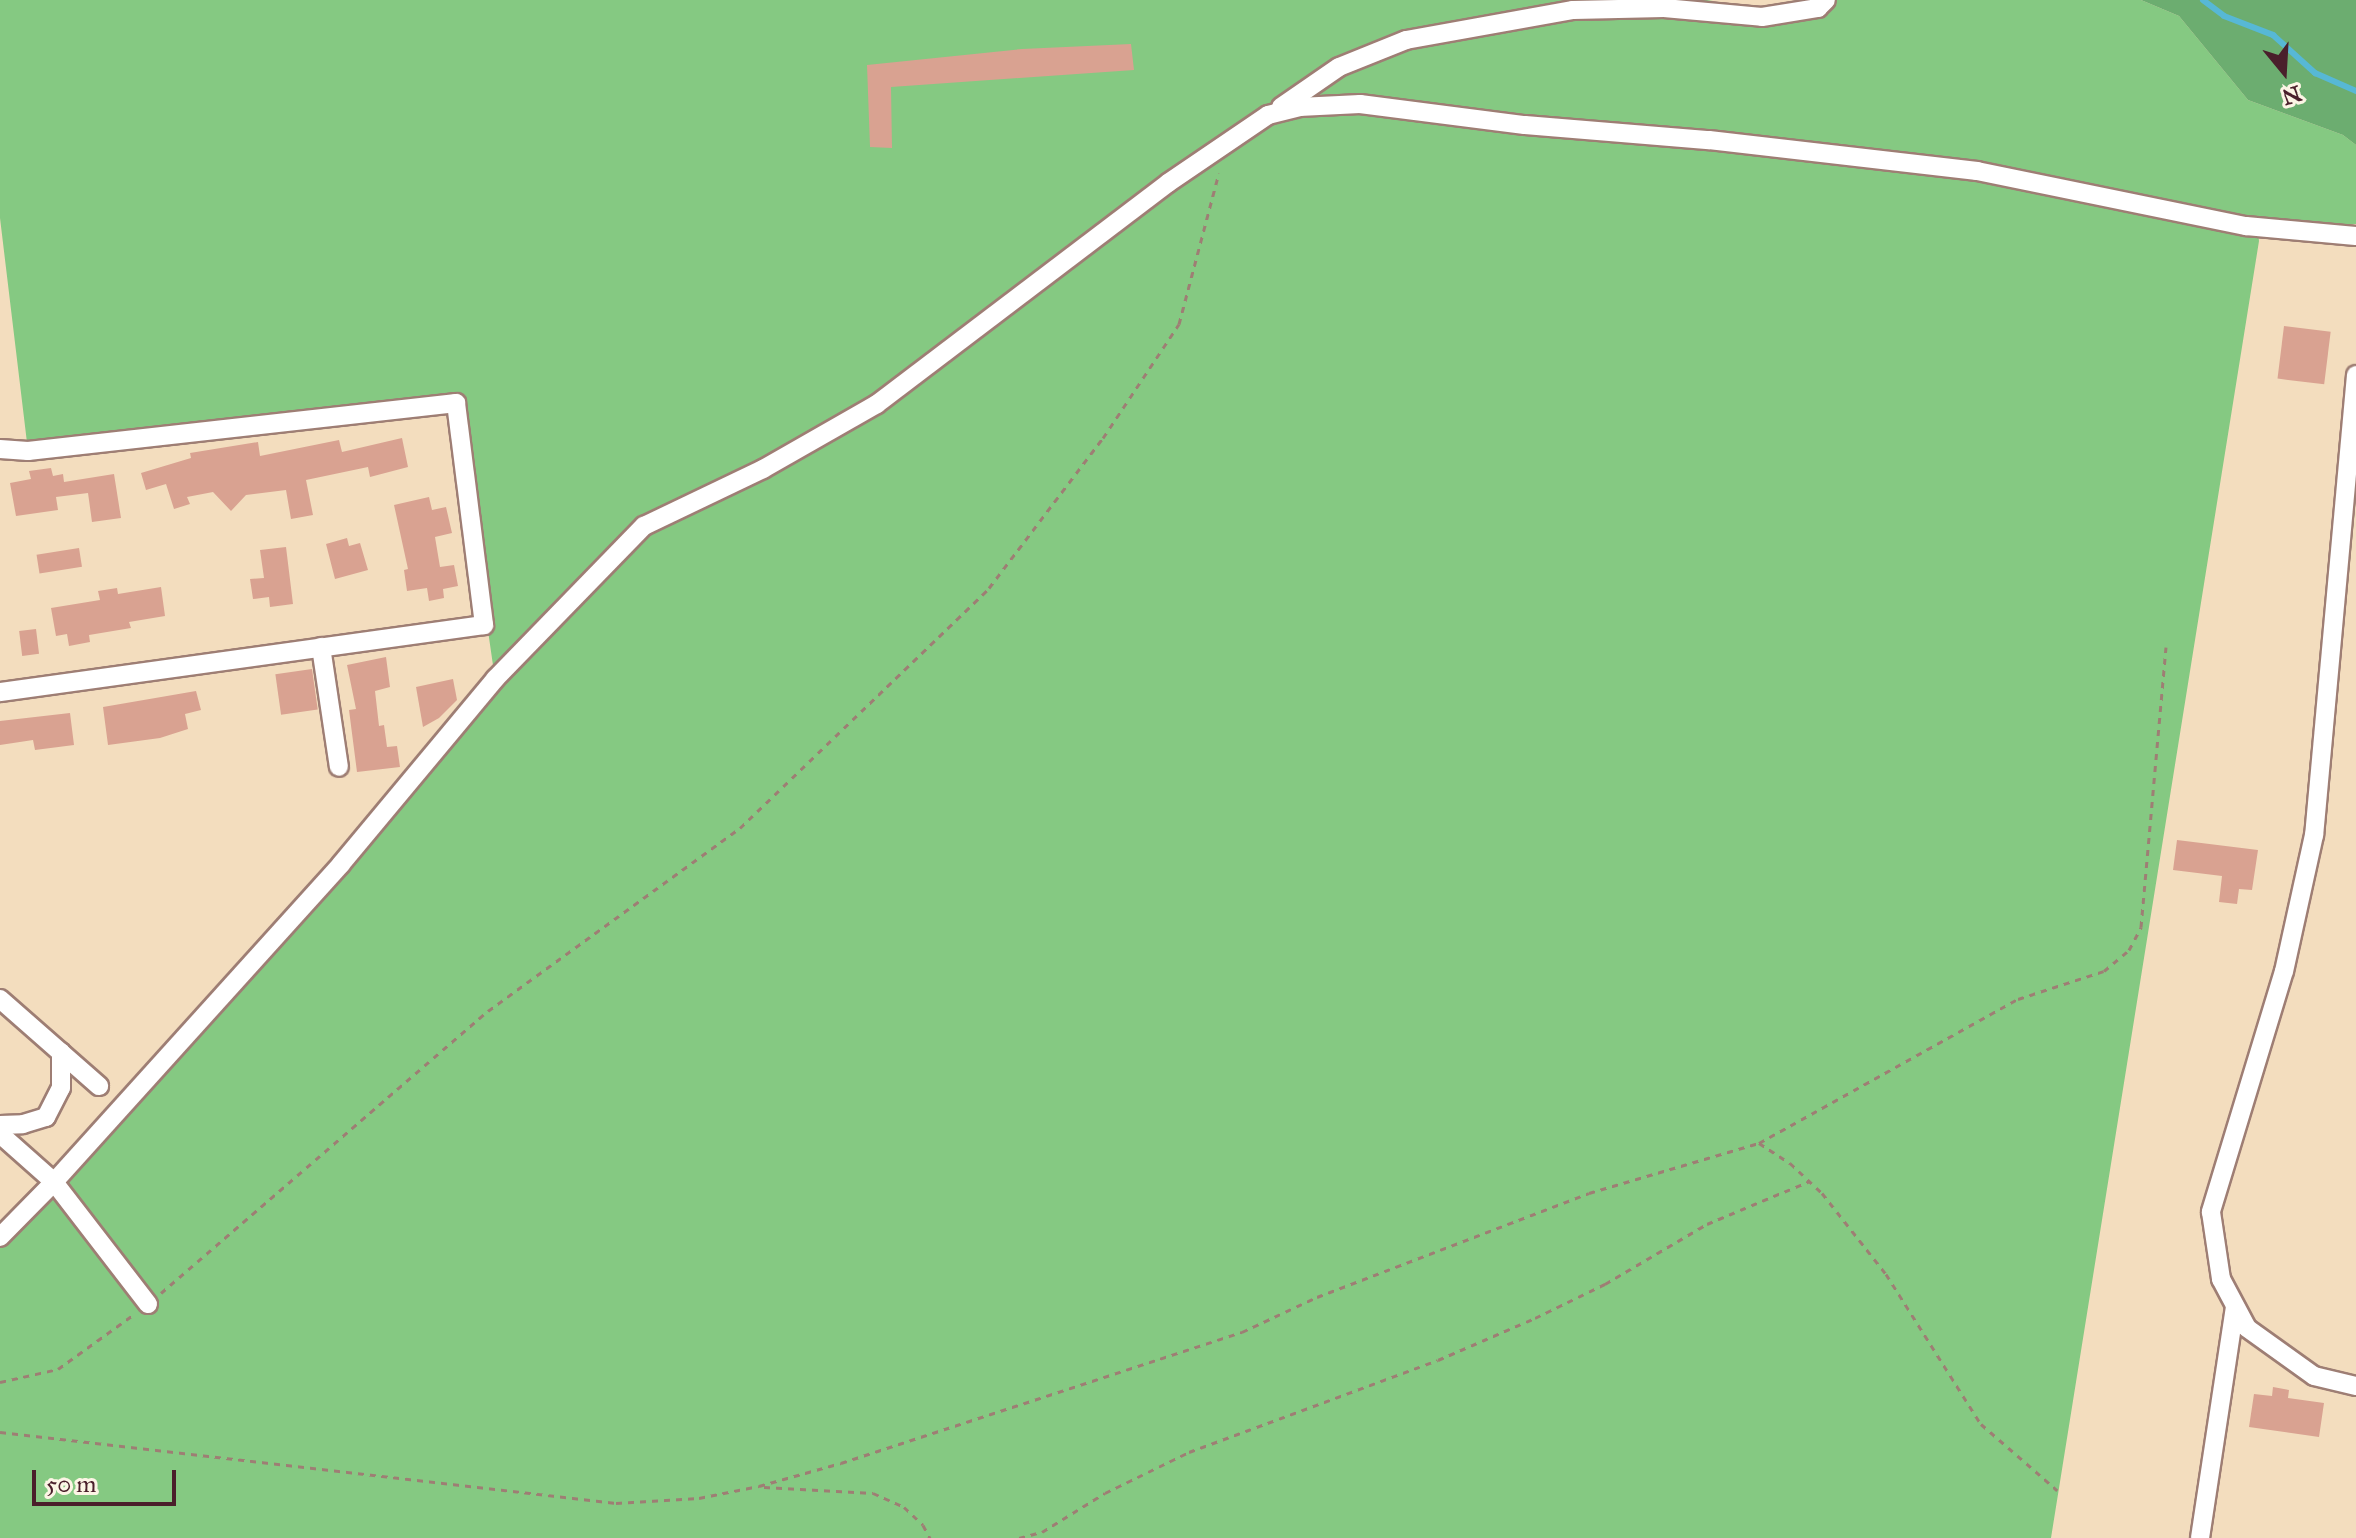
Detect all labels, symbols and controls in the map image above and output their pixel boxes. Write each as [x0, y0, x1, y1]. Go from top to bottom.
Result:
north arrow [2244, 32, 2324, 112]
text: N [2279, 80, 2305, 111]
scale bar [36, 1454, 180, 1504]
text: 50 m [46, 1469, 96, 1499]

